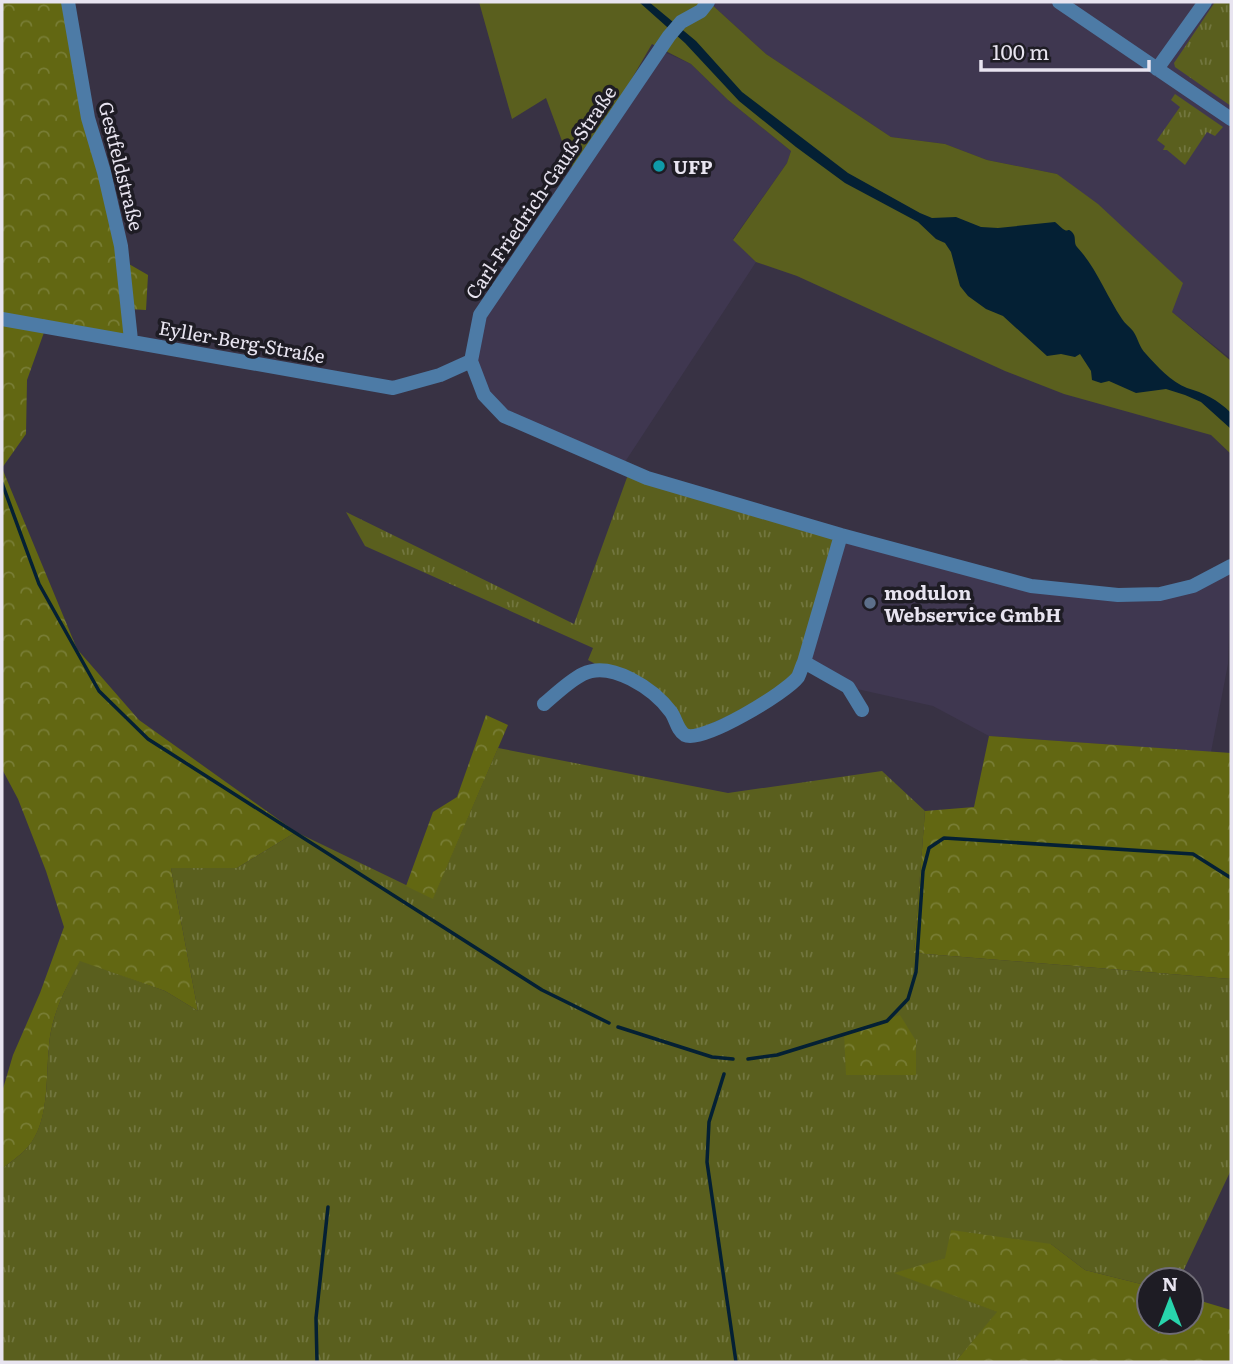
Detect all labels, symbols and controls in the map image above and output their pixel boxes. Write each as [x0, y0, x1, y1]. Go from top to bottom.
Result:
scale bar [981, 28, 1149, 72]
text: 100 m [992, 35, 1049, 66]
street label: Carl-Friedrich-Gauß-Straße [458, 79, 622, 304]
street label: Gestfeldstraße [92, 99, 152, 234]
place label: UFP [673, 152, 713, 180]
marker: UFP [651, 158, 667, 174]
street label: Eyller-Berg-Straße [157, 313, 327, 369]
place label: modulon Webservice GmbH [884, 578, 1061, 628]
marker: modulon Webservice GmbH [862, 595, 878, 611]
north arrow [1135, 1266, 1205, 1336]
text: N [1162, 1269, 1178, 1297]

